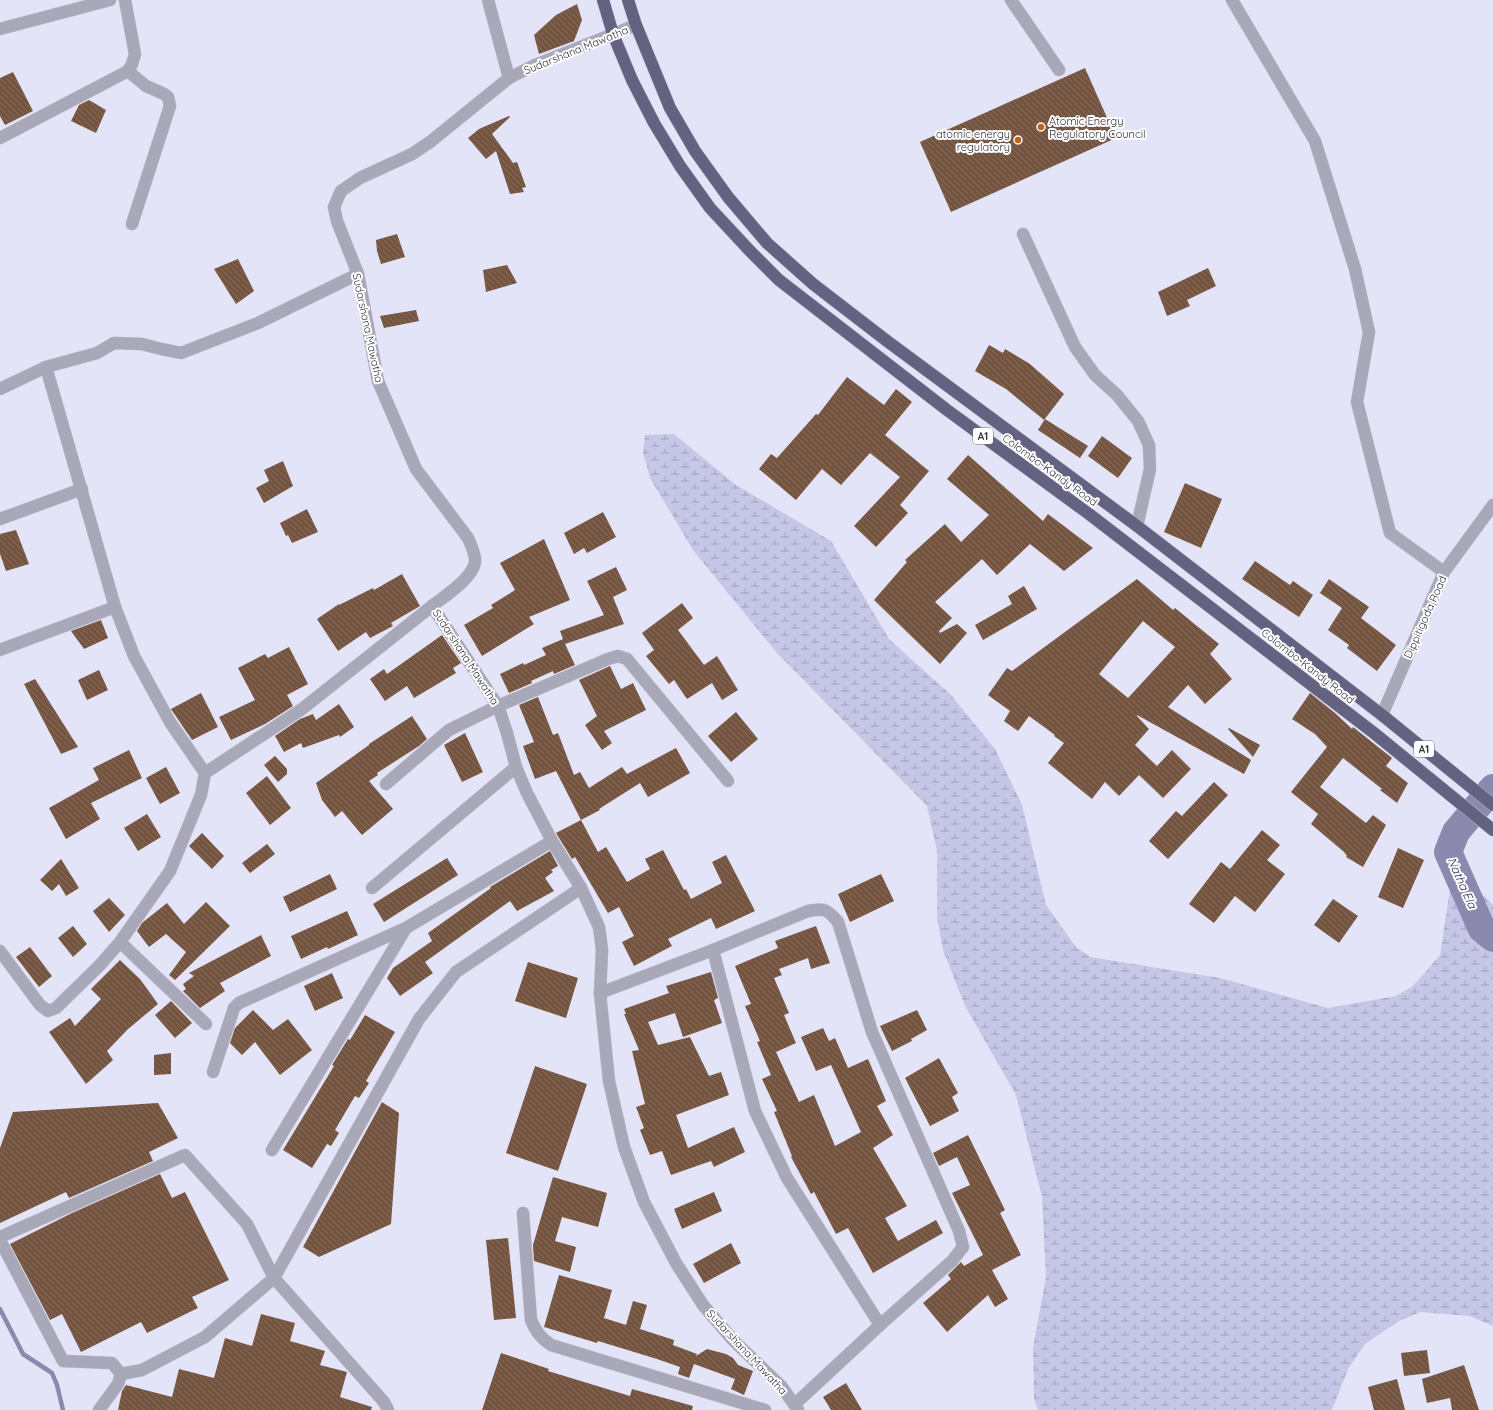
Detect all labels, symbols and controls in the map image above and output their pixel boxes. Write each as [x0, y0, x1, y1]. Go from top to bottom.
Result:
street label: Sudarshana Mawatha [522, 23, 630, 77]
place label: Atomic Energy Regulatory Council [1049, 114, 1146, 141]
marker: Atomic Energy Regulatory Council [1036, 122, 1046, 132]
place label: atomic energy regulatory [936, 127, 1010, 154]
marker: atomic energy regulatory [1013, 135, 1023, 145]
street label: Sudarshana Mawatha [350, 272, 386, 384]
road number: A1 [973, 428, 993, 444]
street label: Colombo-Kandy Road [1000, 431, 1100, 509]
street label: Dippitigoda Road [1401, 574, 1449, 660]
street label: Sudarshana Mawatha [430, 606, 502, 708]
street label: Colombo-Kandy Road [1259, 625, 1357, 707]
road number: A1 [1414, 741, 1434, 757]
water label: Natha Ela [1445, 855, 1481, 911]
street label: Sudarshana Mawatha [704, 1306, 790, 1398]

